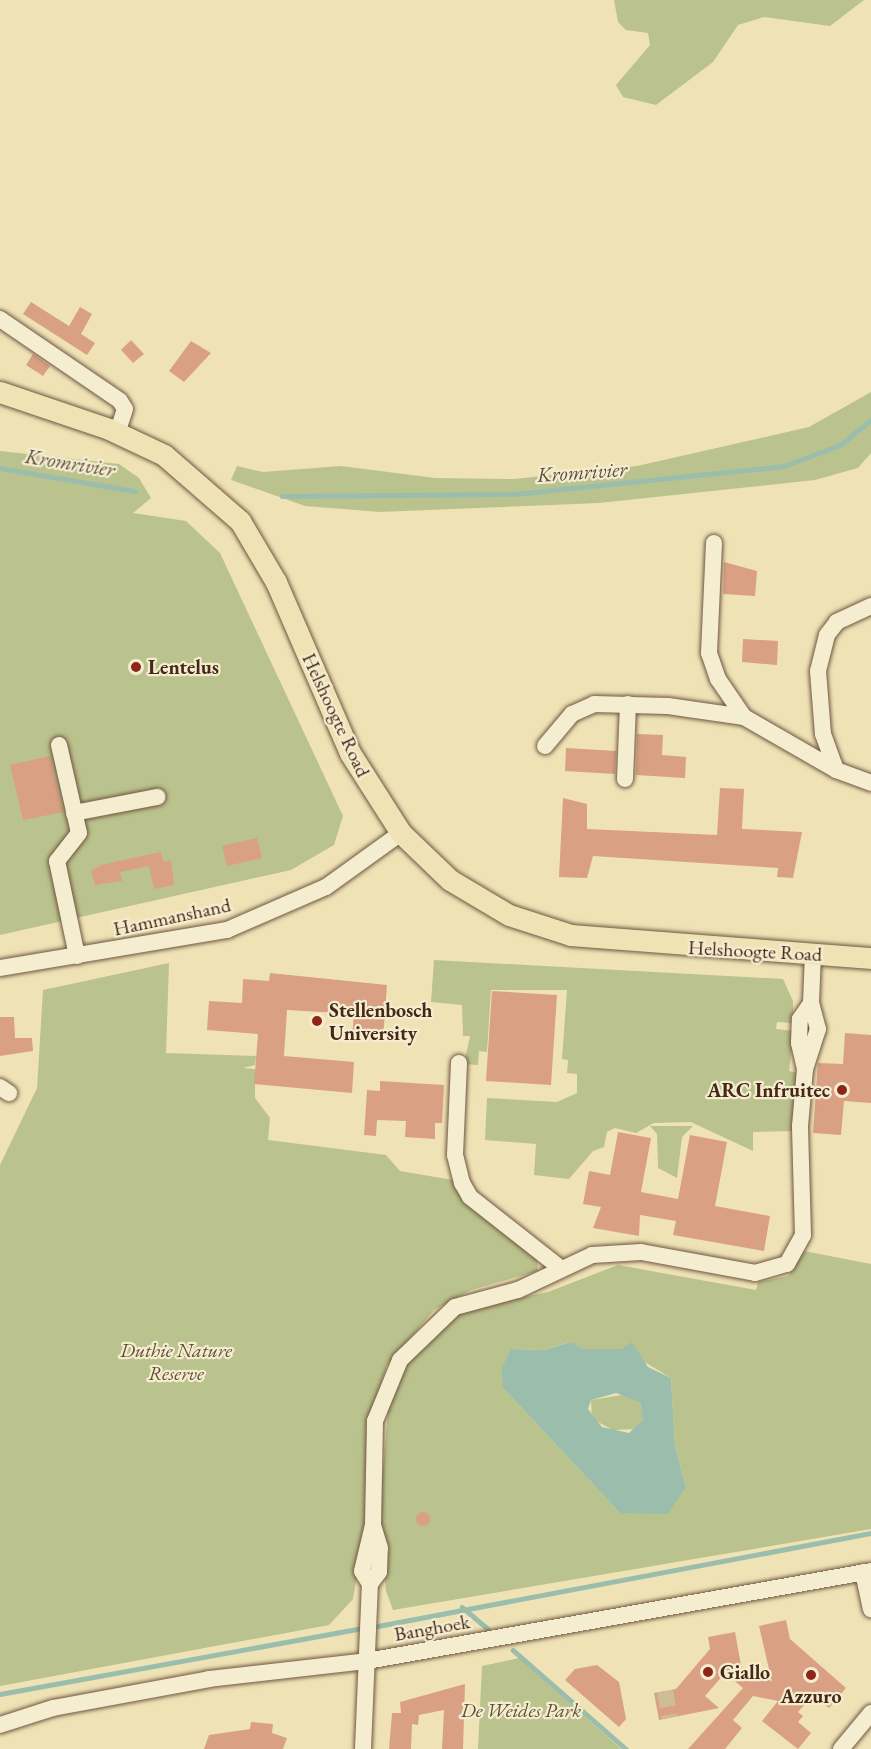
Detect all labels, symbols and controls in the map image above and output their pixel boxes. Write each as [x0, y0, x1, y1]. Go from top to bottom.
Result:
water label: Kromrivier [23, 443, 117, 483]
water label: Kromrivier [536, 456, 628, 488]
street label: Helshoogte Road [297, 649, 375, 781]
place label: Lentelus [148, 655, 219, 679]
marker: Lentelus [129, 660, 143, 674]
street label: Hammanshand [111, 893, 233, 941]
street label: Helshoogte Road [687, 936, 823, 966]
place label: Stellenbosch University [329, 998, 433, 1045]
marker: Stellenbosch University [310, 1014, 324, 1028]
place label: ARC Infruitec [707, 1078, 830, 1102]
marker: ARC Infruitec [835, 1083, 849, 1097]
park label: Duthie Nature Reserve [120, 1339, 232, 1386]
street label: Banghoek [392, 1610, 472, 1646]
place label: Giallo [720, 1660, 770, 1684]
marker: Giallo [701, 1665, 715, 1679]
marker: Azzuro [804, 1668, 818, 1682]
place label: Azzuro [781, 1684, 841, 1708]
park label: De Weides Park [461, 1698, 581, 1722]

